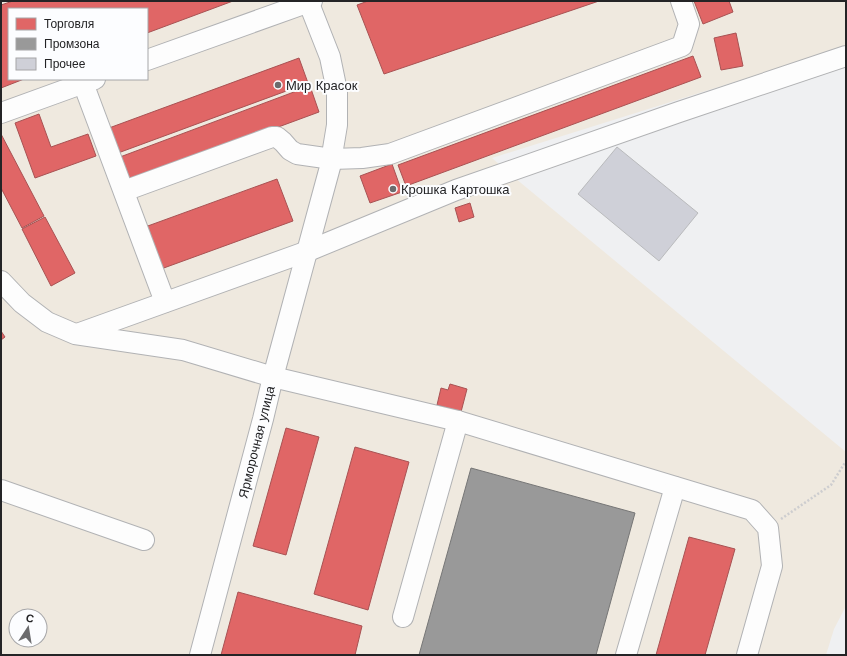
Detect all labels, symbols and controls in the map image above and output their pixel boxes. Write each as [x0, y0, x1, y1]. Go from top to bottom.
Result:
legend [8, 8, 148, 80]
text: Торговля [44, 17, 94, 31]
text: Промзона [44, 37, 100, 51]
text: Прочее [44, 57, 86, 71]
place label: Мир Красок [286, 78, 358, 93]
marker: Мир Красок [273, 80, 283, 90]
place label: Крошка Картошка [401, 182, 510, 197]
marker: Крошка Картошка [388, 184, 398, 194]
street label: Ярморочная улица [235, 384, 278, 500]
north arrow [8, 608, 48, 648]
text: С [25, 612, 35, 626]

